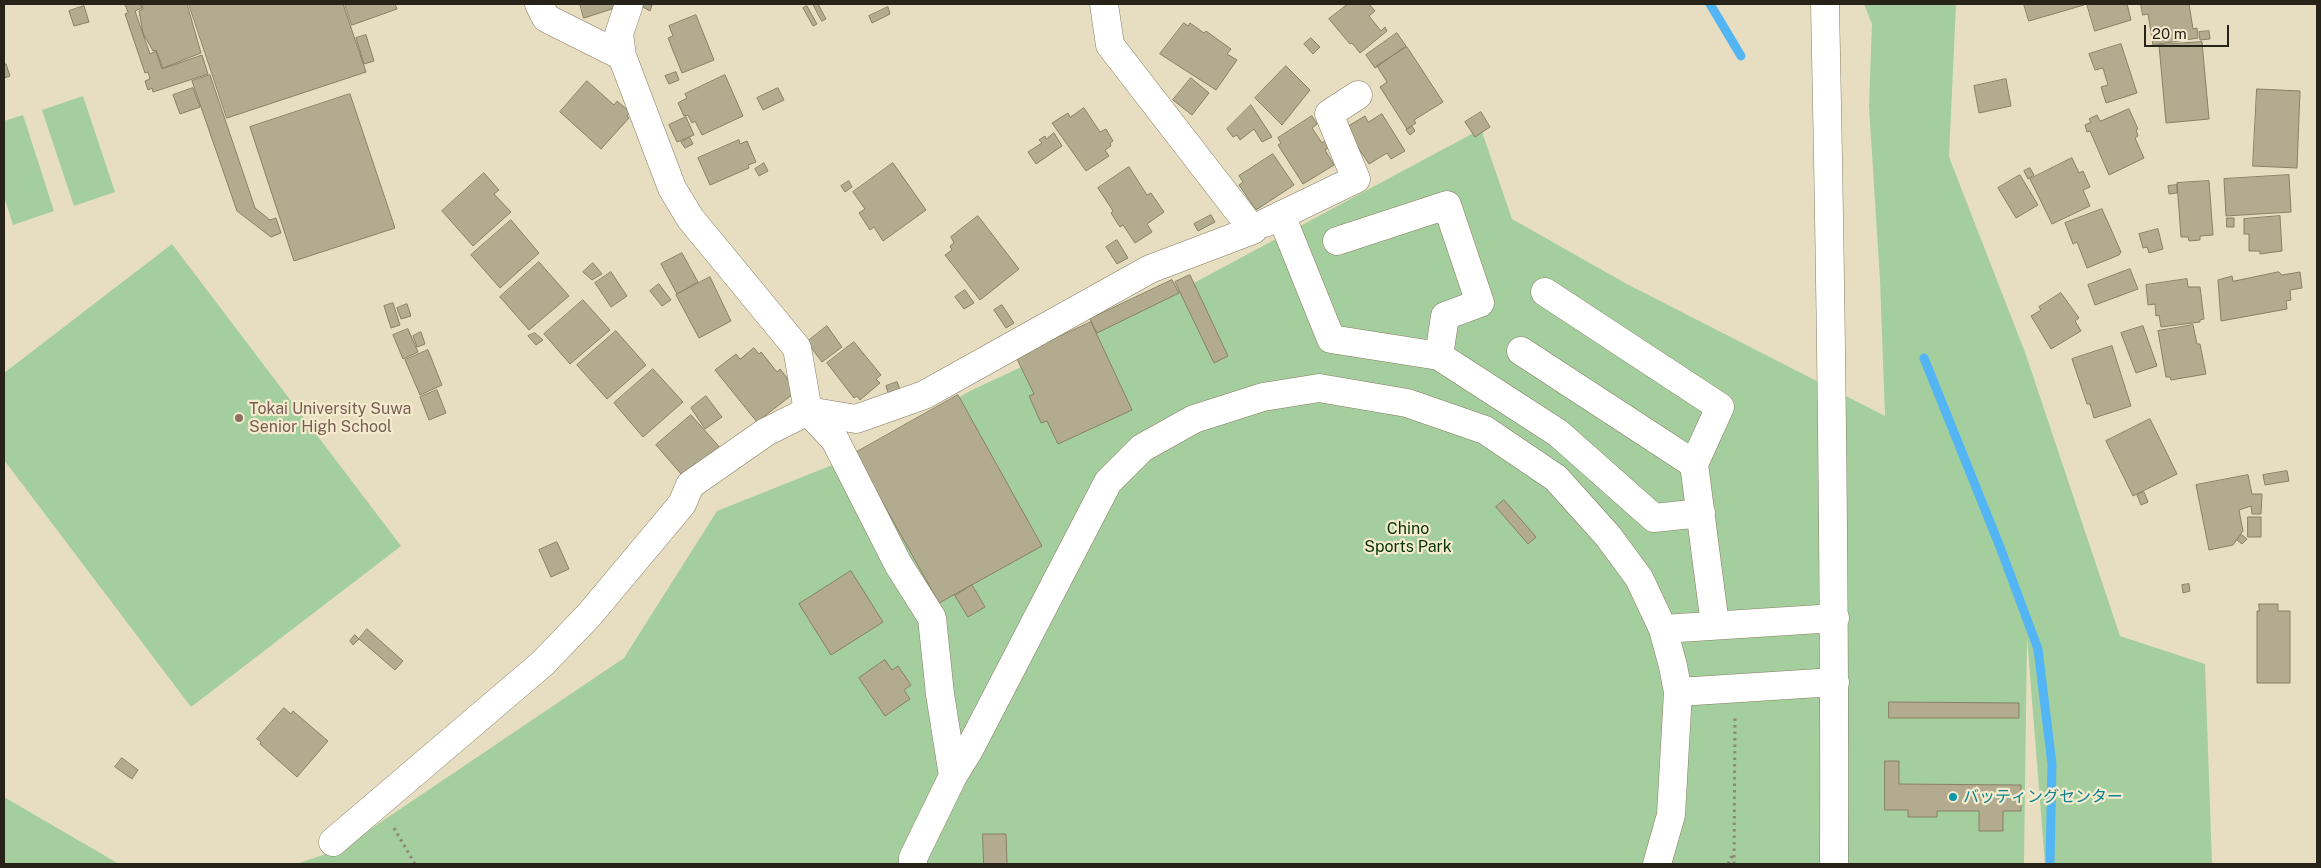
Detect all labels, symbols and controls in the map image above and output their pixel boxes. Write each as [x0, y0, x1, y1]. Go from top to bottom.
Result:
scale bar [2146, 15, 2231, 47]
text: 20 m [2152, 25, 2187, 42]
place label: Tokai University Suwa Senior High School [249, 399, 411, 437]
marker: Tokai University Suwa Senior High School [233, 412, 245, 424]
park label: Chino Sports Park [1364, 519, 1452, 557]
place label: バッティングセンター [1963, 787, 2123, 807]
marker: バッティングセンター [1947, 791, 1959, 803]

